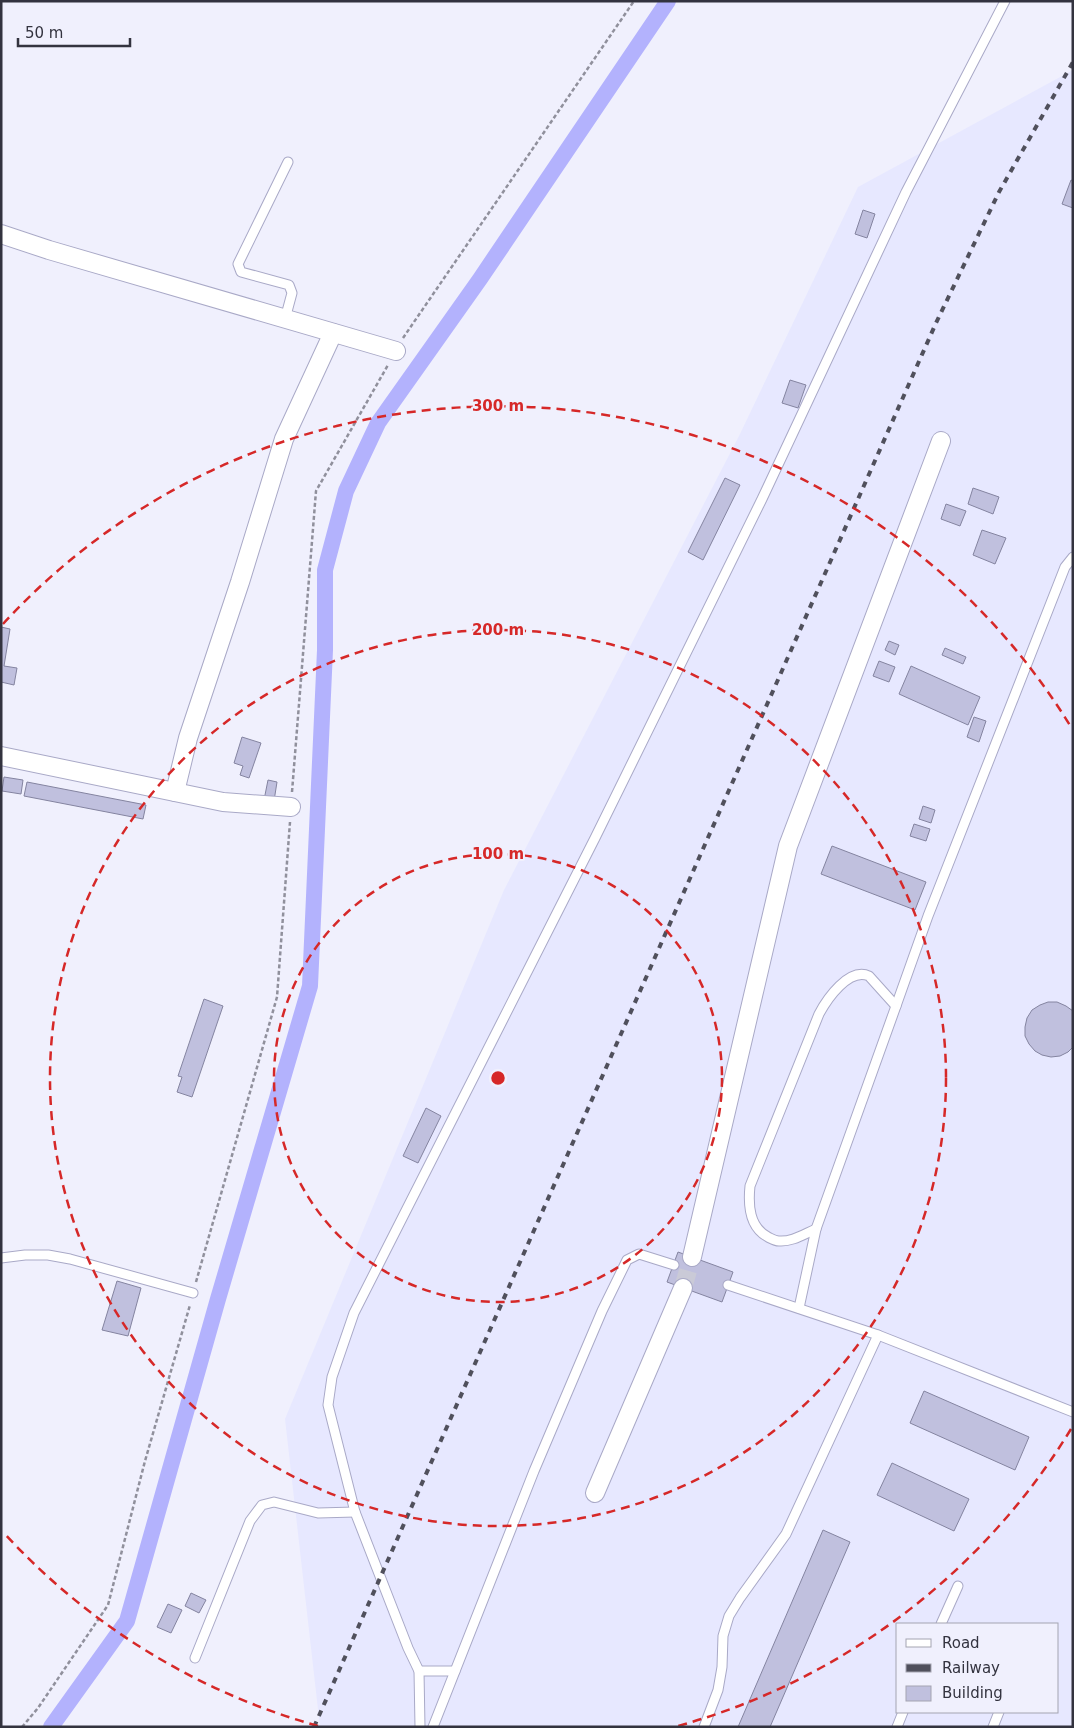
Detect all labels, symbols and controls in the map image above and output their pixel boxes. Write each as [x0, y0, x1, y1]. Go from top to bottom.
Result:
scale bar [18, 15, 130, 47]
text: 50 m [25, 24, 63, 42]
text: 300 m [472, 397, 524, 415]
text: 200 m [472, 621, 524, 639]
text: 100 m [472, 845, 524, 863]
centre of rings [489, 1069, 507, 1087]
legend [896, 1623, 1059, 1713]
text: Road [942, 1634, 980, 1652]
text: Railway [942, 1659, 1000, 1677]
text: Building [942, 1684, 1003, 1702]

